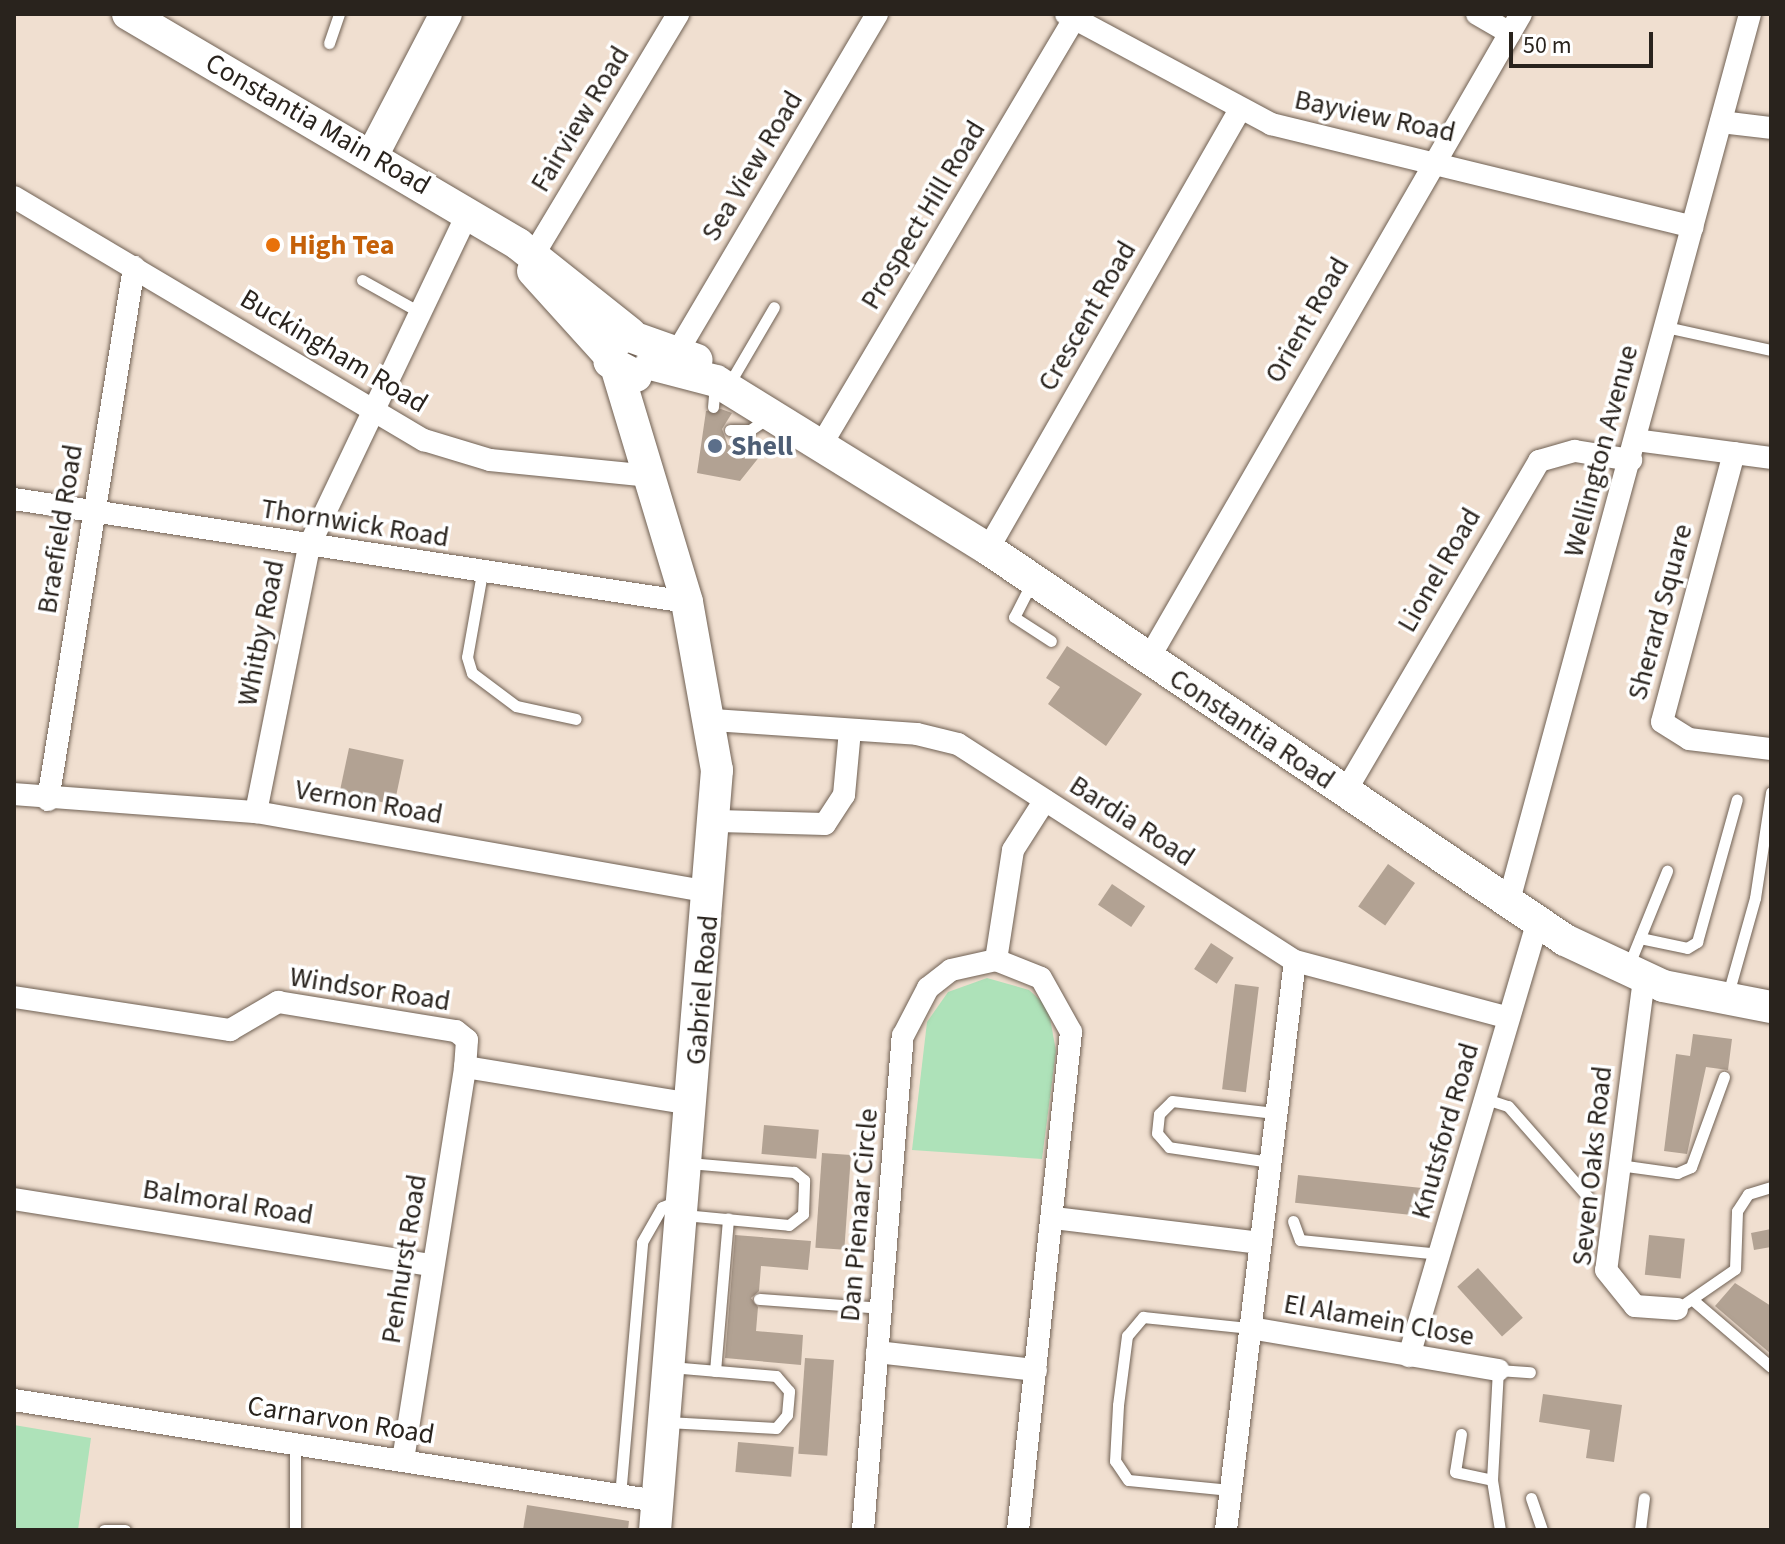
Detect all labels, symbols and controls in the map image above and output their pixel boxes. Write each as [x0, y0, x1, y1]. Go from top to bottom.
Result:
scale bar [1513, 16, 1657, 66]
text: 50 m [1523, 28, 1572, 63]
street label: Fairview Road [523, 40, 637, 198]
street label: Constantia Main Road [199, 46, 437, 202]
street label: Bayview Road [1292, 83, 1458, 149]
street label: Sea View Road [694, 85, 810, 247]
street label: Prospect Hill Road [853, 115, 993, 315]
place label: High Tea [289, 228, 395, 262]
street label: Crescent Road [1031, 235, 1143, 397]
marker: High Tea [264, 236, 282, 254]
street label: Orient Road [1258, 251, 1356, 389]
street label: Buckingham Road [234, 282, 434, 420]
street label: Wellington Avenue [1557, 341, 1645, 561]
place label: Shell [731, 429, 793, 463]
marker: Shell [706, 437, 724, 455]
street label: Braefield Road [30, 442, 90, 616]
street label: Thornwick Road [259, 492, 451, 554]
street label: Lionel Road [1390, 502, 1488, 638]
street label: Sherard Square [1620, 520, 1700, 704]
street label: Whitby Road [230, 557, 292, 709]
street label: Constantia Road [1163, 661, 1341, 797]
street label: Bardia Road [1063, 768, 1201, 874]
street label: Vernon Road [293, 773, 445, 831]
street label: Gabriel Road [679, 914, 725, 1066]
street label: Windsor Road [287, 960, 453, 1018]
street label: Knutsford Road [1404, 1039, 1486, 1223]
street label: Seven Oaks Road [1565, 1064, 1619, 1268]
street label: Dan Pienaar Circle [833, 1107, 885, 1323]
street label: Balmoral Road [140, 1172, 316, 1232]
street label: Penhurst Road [374, 1172, 434, 1346]
street label: El Alamein Close [1281, 1287, 1477, 1353]
street label: Carnarvon Road [245, 1389, 437, 1451]

